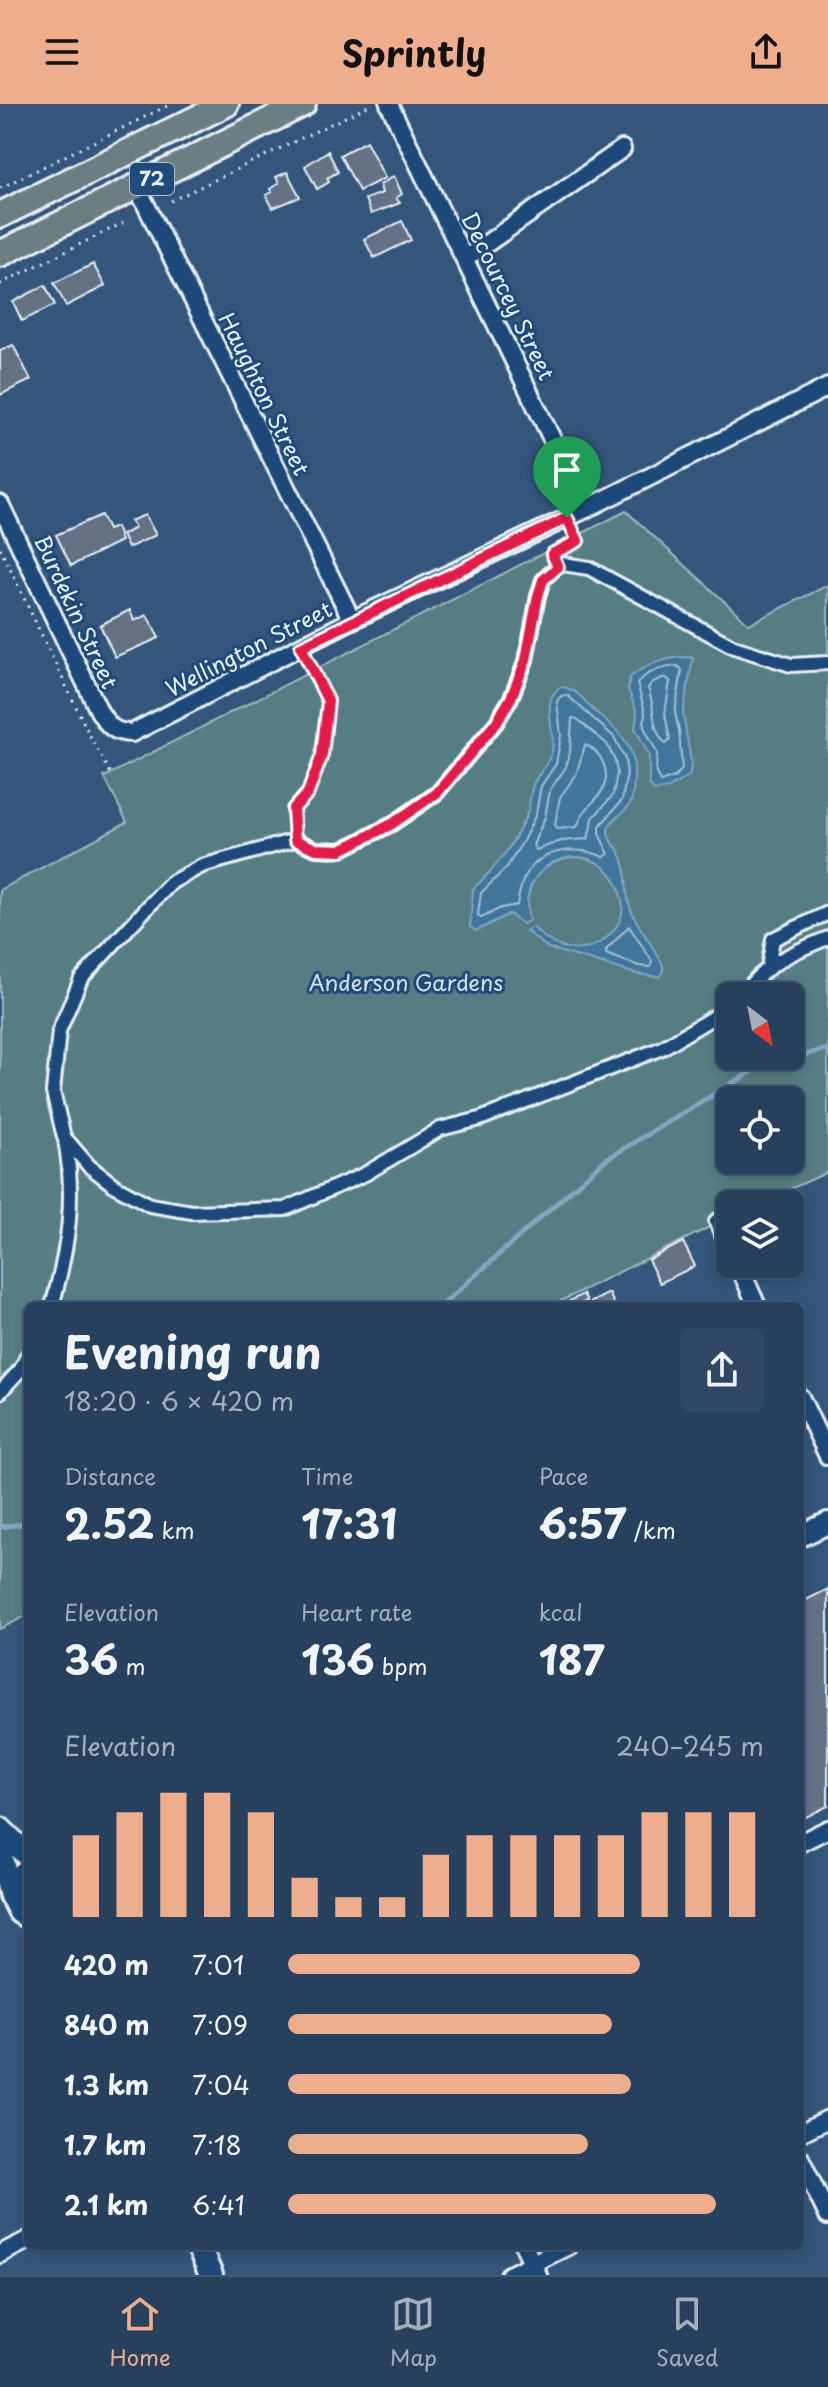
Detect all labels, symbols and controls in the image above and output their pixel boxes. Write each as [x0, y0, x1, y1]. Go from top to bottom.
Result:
text: Sprintly [342, 25, 486, 79]
icon: menu [40, 30, 84, 74]
icon: share [744, 30, 788, 74]
road number: 72 [130, 163, 174, 195]
street label: Decourcey Street [454, 206, 564, 385]
street label: Haughton Street [212, 306, 319, 480]
pin [533, 436, 601, 518]
icon: arrive [545, 448, 589, 492]
street label: Burdekin Street [27, 529, 127, 694]
street label: Wellington Street [159, 591, 337, 704]
park label: Anderson Gardens [309, 965, 503, 998]
north arrow [716, 982, 804, 1070]
map controls [716, 982, 804, 1278]
button: locate [716, 1086, 804, 1174]
button: layers [716, 1190, 804, 1278]
text: Evening run [64, 1318, 322, 1384]
button: share [680, 1328, 764, 1412]
text: 18:20 · 6 × 420 m [64, 1381, 294, 1420]
text: Distance [64, 1459, 156, 1492]
text: Time [301, 1459, 353, 1492]
text: Pace [539, 1459, 588, 1492]
text: 2.52 [64, 1492, 154, 1553]
text: 17:31 [301, 1492, 397, 1553]
text: 6:57 [539, 1492, 627, 1553]
text: km [154, 1513, 195, 1546]
text: /km [627, 1513, 676, 1546]
text: Elevation [64, 1595, 159, 1628]
text: Heart rate [301, 1595, 412, 1628]
text: kcal [539, 1595, 583, 1628]
text: 36 [64, 1628, 118, 1689]
text: 136 [301, 1628, 375, 1689]
text: 187 [539, 1628, 605, 1689]
text: m [118, 1649, 146, 1682]
text: bpm [375, 1649, 428, 1682]
text: Elevation [64, 1726, 176, 1765]
text: 240–245 m [616, 1726, 764, 1765]
text: 420 m [64, 1945, 149, 1984]
text: 7:01 [192, 1945, 245, 1984]
text: 840 m [64, 2005, 149, 2044]
text: 7:09 [192, 2005, 248, 2044]
text: 1.3 km [64, 2065, 149, 2104]
text: 7:04 [192, 2065, 250, 2104]
text: 1.7 km [64, 2125, 147, 2164]
text: 7:18 [192, 2125, 242, 2164]
text: 2.1 km [64, 2185, 148, 2224]
text: 6:41 [192, 2185, 245, 2224]
tab: Home [110, 2292, 171, 2373]
tab: Map [390, 2292, 437, 2373]
tab: Saved [656, 2292, 718, 2373]

